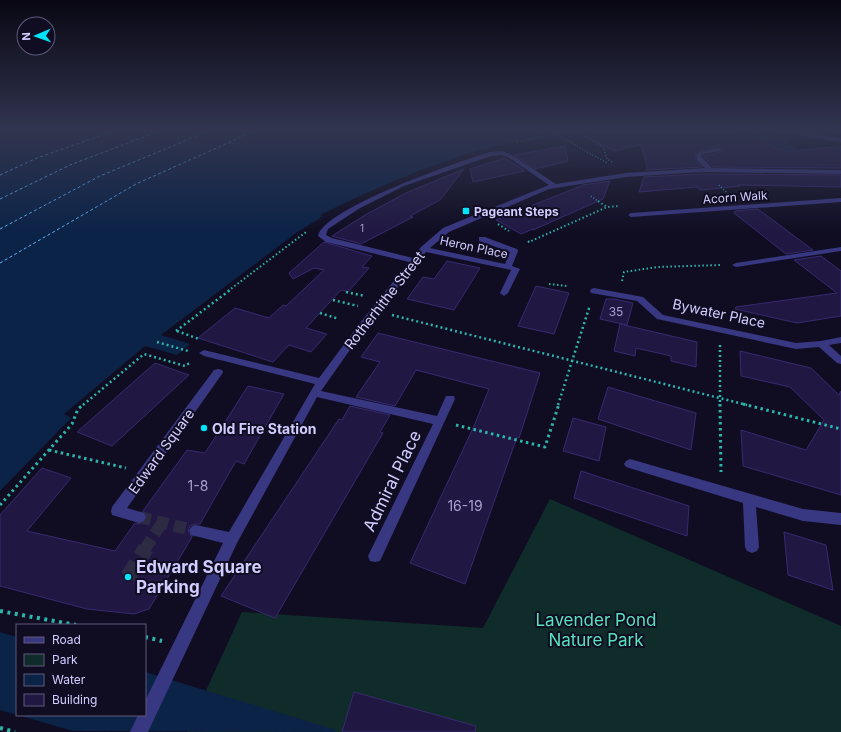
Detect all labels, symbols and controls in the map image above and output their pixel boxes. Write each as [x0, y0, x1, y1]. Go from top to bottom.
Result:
north arrow [16, 16, 56, 56]
text: N [19, 32, 33, 41]
street label: Acorn Walk [702, 187, 768, 207]
place label: Pageant Steps [474, 204, 559, 219]
marker: Pageant Steps [461, 206, 471, 216]
house number: 1 [360, 222, 364, 234]
street label: Heron Place [439, 232, 509, 262]
street label: Rotherhithe Street [340, 247, 428, 352]
street label: Bywater Place [671, 295, 767, 331]
house number: 35 [609, 304, 623, 319]
street label: Edward Square [125, 405, 197, 497]
place label: Old Fire Station [212, 420, 316, 437]
marker: Old Fire Station [199, 423, 209, 433]
street label: Admiral Place [359, 427, 425, 535]
house number: 1-8 [188, 477, 208, 494]
house number: 16-19 [447, 497, 483, 514]
place label: Edward Square Parking [136, 557, 262, 597]
marker: Edward Square Parking [123, 572, 133, 582]
park label: Lavender Pond Nature Park [535, 610, 657, 650]
legend [16, 624, 146, 716]
text: Road [52, 632, 81, 647]
text: Park [52, 652, 78, 667]
text: Water [52, 672, 86, 687]
text: Building [52, 692, 97, 707]

